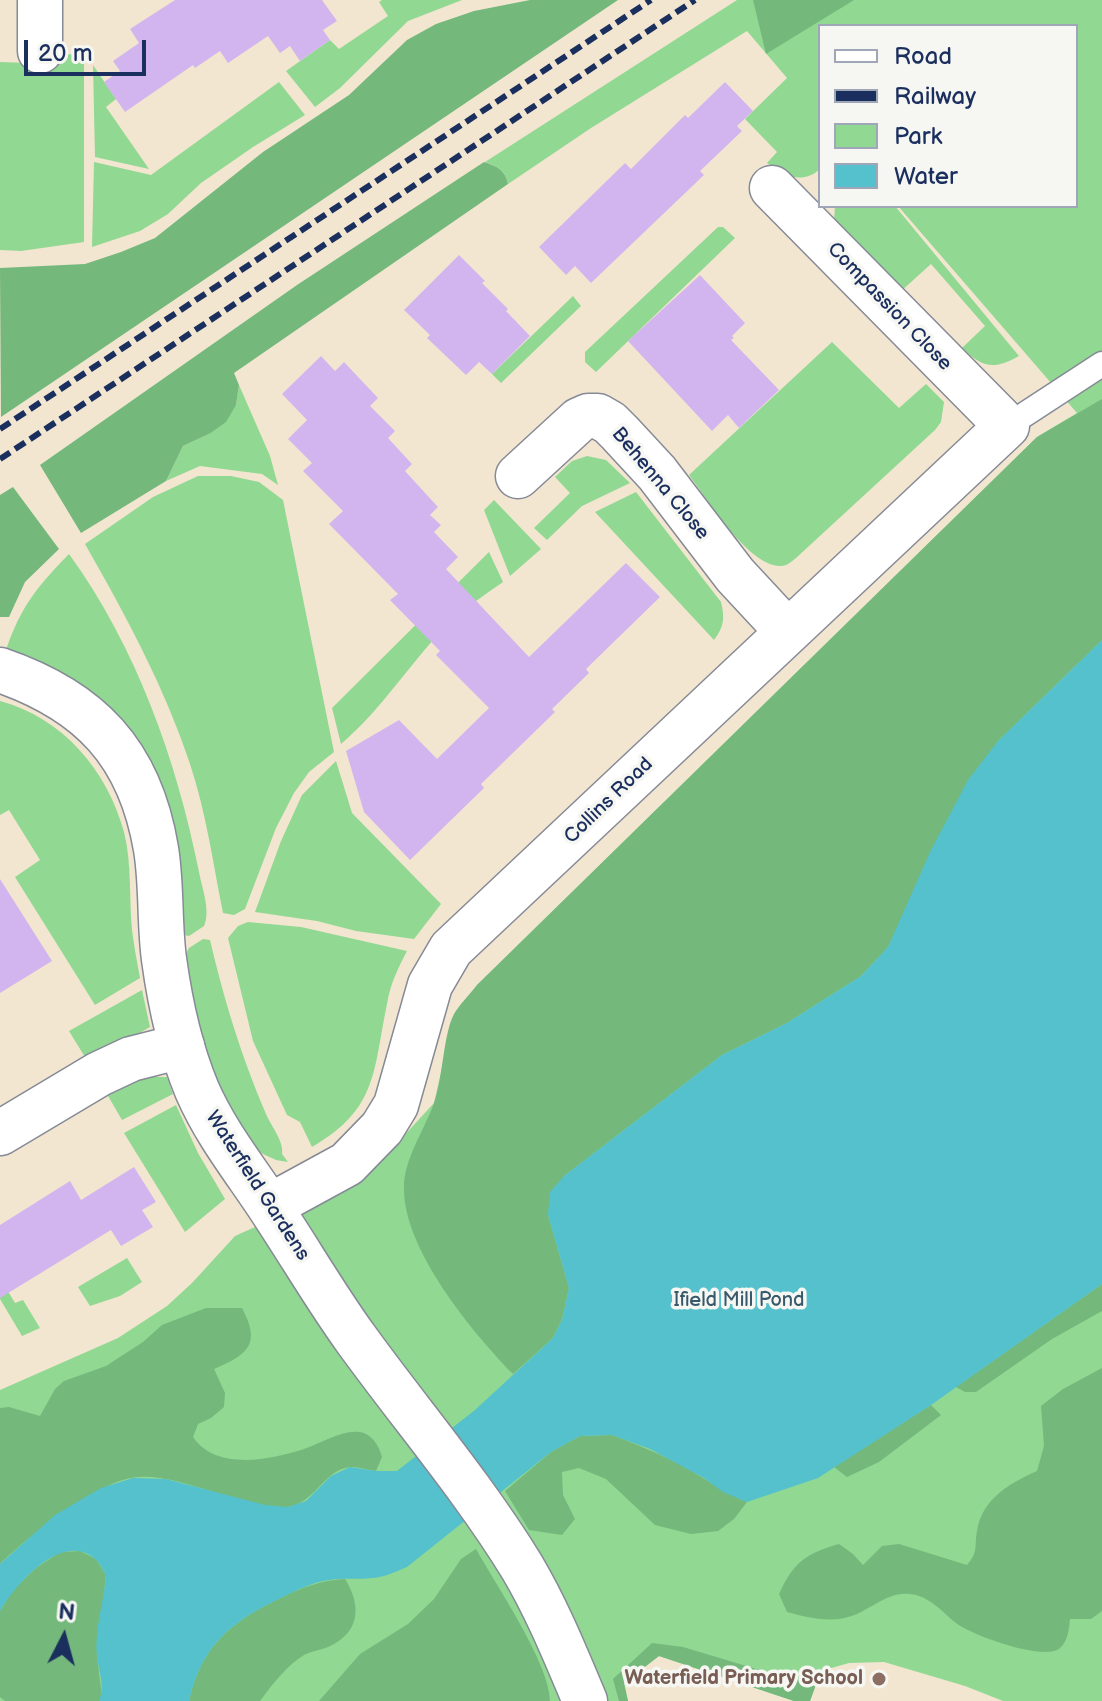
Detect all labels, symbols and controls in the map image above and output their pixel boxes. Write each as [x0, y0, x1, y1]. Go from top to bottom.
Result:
scale bar [28, 24, 150, 74]
legend [818, 24, 1078, 208]
text: 20 m [38, 39, 93, 68]
text: Road [894, 42, 952, 71]
text: Railway [894, 82, 976, 111]
text: Park [894, 122, 942, 151]
text: Water [894, 162, 958, 191]
street label: Compassion Close [822, 238, 956, 376]
street label: Behenna Close [606, 423, 714, 545]
street label: Collins Road [560, 753, 658, 849]
street label: Waterfield Gardens [200, 1107, 314, 1265]
park label: Ifield Mill Pond [673, 1289, 805, 1313]
north arrow [24, 1597, 104, 1677]
text: N [57, 1598, 76, 1627]
place label: Waterfield Primary School [624, 1667, 863, 1691]
marker: Waterfield Primary School [870, 1670, 888, 1688]

